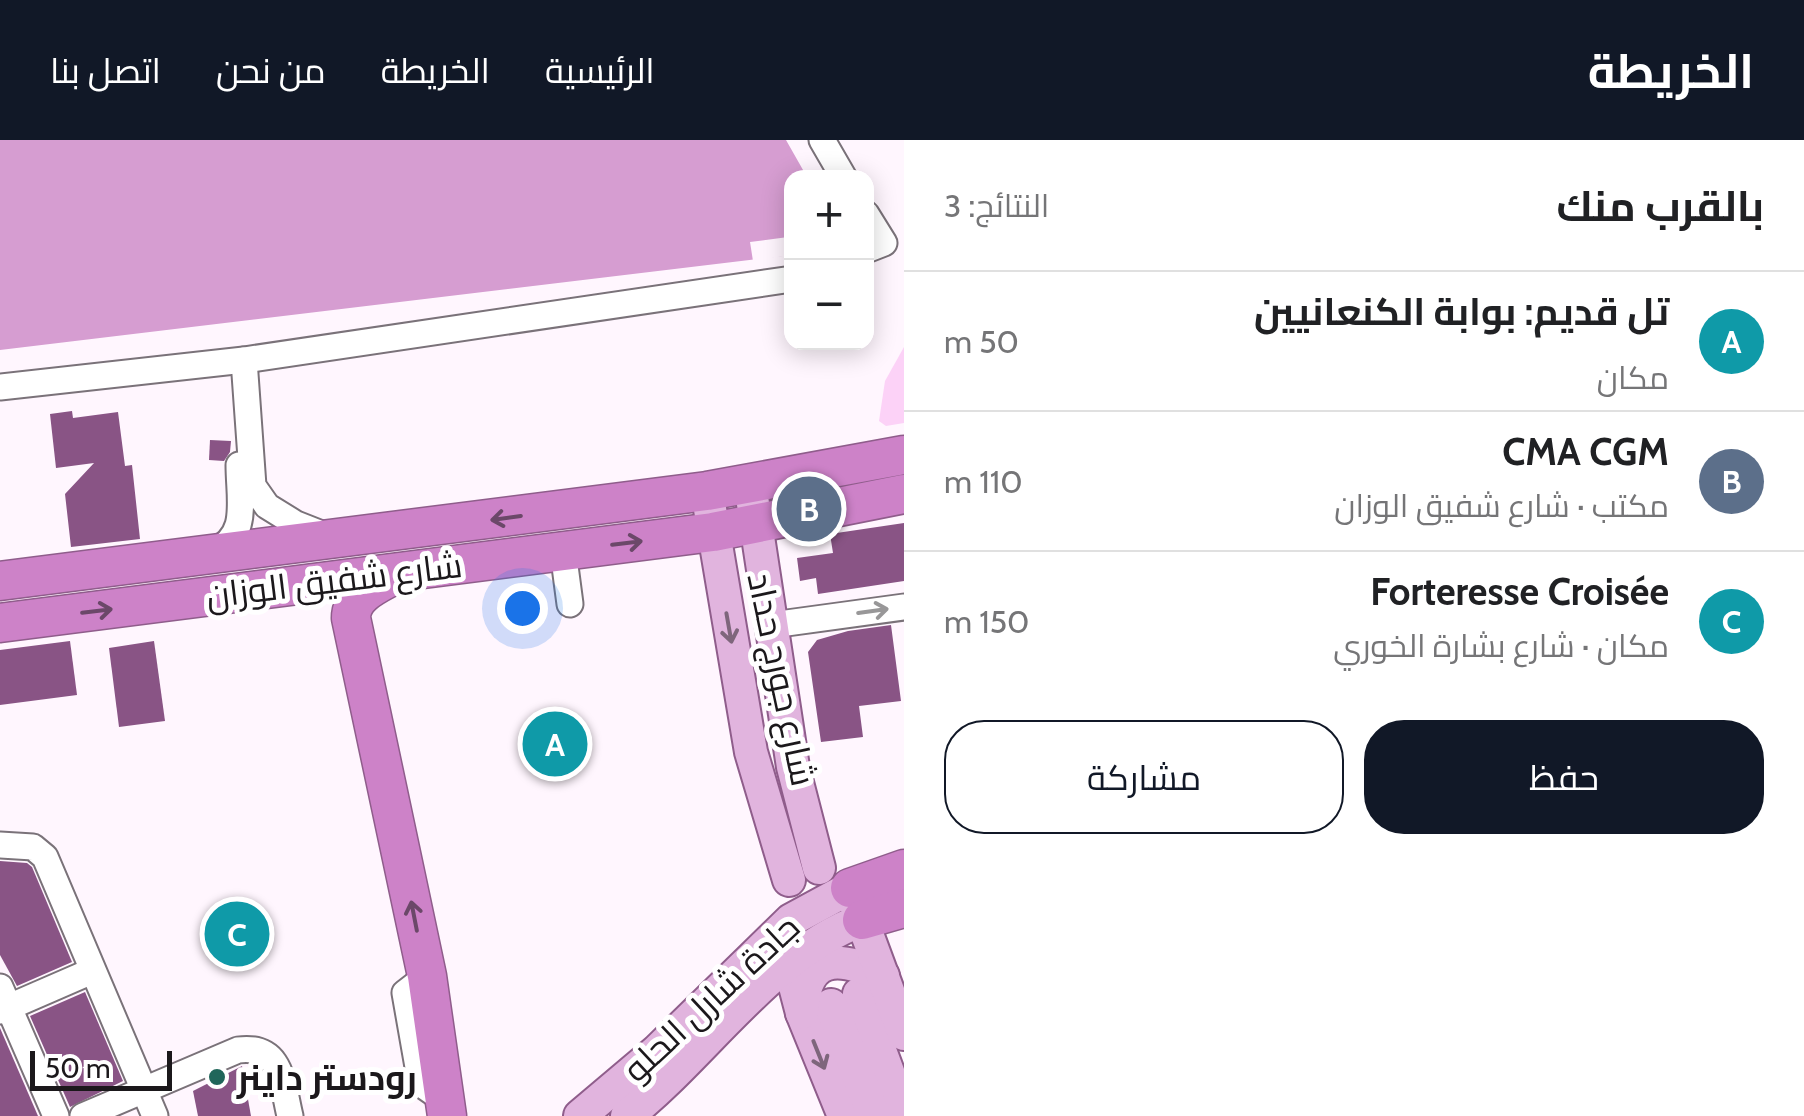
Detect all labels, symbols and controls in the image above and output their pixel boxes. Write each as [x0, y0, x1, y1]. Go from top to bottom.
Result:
text: الخريطة [1588, 42, 1754, 100]
text: اتصل بنا [50, 49, 161, 92]
text: من نحن [216, 49, 326, 92]
text: الخريطة [381, 49, 490, 92]
text: الرئيسية [545, 49, 655, 92]
map controls [784, 170, 874, 350]
button: + [784, 170, 874, 260]
text: بالقرب منك [1556, 180, 1764, 232]
text: النتائج: 3 [944, 186, 1049, 225]
button: − [784, 260, 874, 350]
text: تل قديم: بوابة الكنعانيين [1254, 288, 1669, 335]
text: 50 m [944, 322, 1019, 361]
text: A [1722, 322, 1742, 361]
text: مكان [1597, 358, 1669, 397]
text: CMA CGM [1502, 428, 1669, 475]
text: 110 m [944, 462, 1022, 501]
text: B [1721, 462, 1742, 501]
pin: B [776, 472, 842, 546]
text: مكتب · شارع شفيق الوزان [1334, 486, 1669, 525]
one-way arrow [491, 509, 523, 527]
one-way arrow [611, 533, 643, 552]
street label: شارع شفيق الوزان [204, 543, 465, 619]
street label: شارع جورج حداد [736, 568, 826, 790]
text: Forteresse Croisée [1370, 568, 1669, 615]
your location [497, 583, 548, 634]
one-way arrow [80, 601, 112, 619]
one-way arrow [856, 601, 888, 620]
text: 150 m [944, 602, 1029, 641]
text: C [1722, 602, 1741, 641]
one-way arrow [720, 611, 739, 644]
text: مكان · شارع بشارة الخوري [1333, 626, 1669, 665]
pin: A [522, 706, 588, 782]
button: مشاركة [944, 720, 1344, 834]
button: حفظ [1364, 720, 1764, 834]
pin: C [204, 896, 270, 972]
one-way arrow [404, 901, 423, 933]
street label: جادة شارل الحلو [614, 905, 808, 1091]
one-way arrow [811, 1040, 829, 1070]
scale bar [30, 1046, 172, 1090]
text: 50 m [45, 1051, 111, 1085]
place label: رودستر داينر [236, 1056, 417, 1099]
marker: رودستر داينر [206, 1066, 228, 1088]

